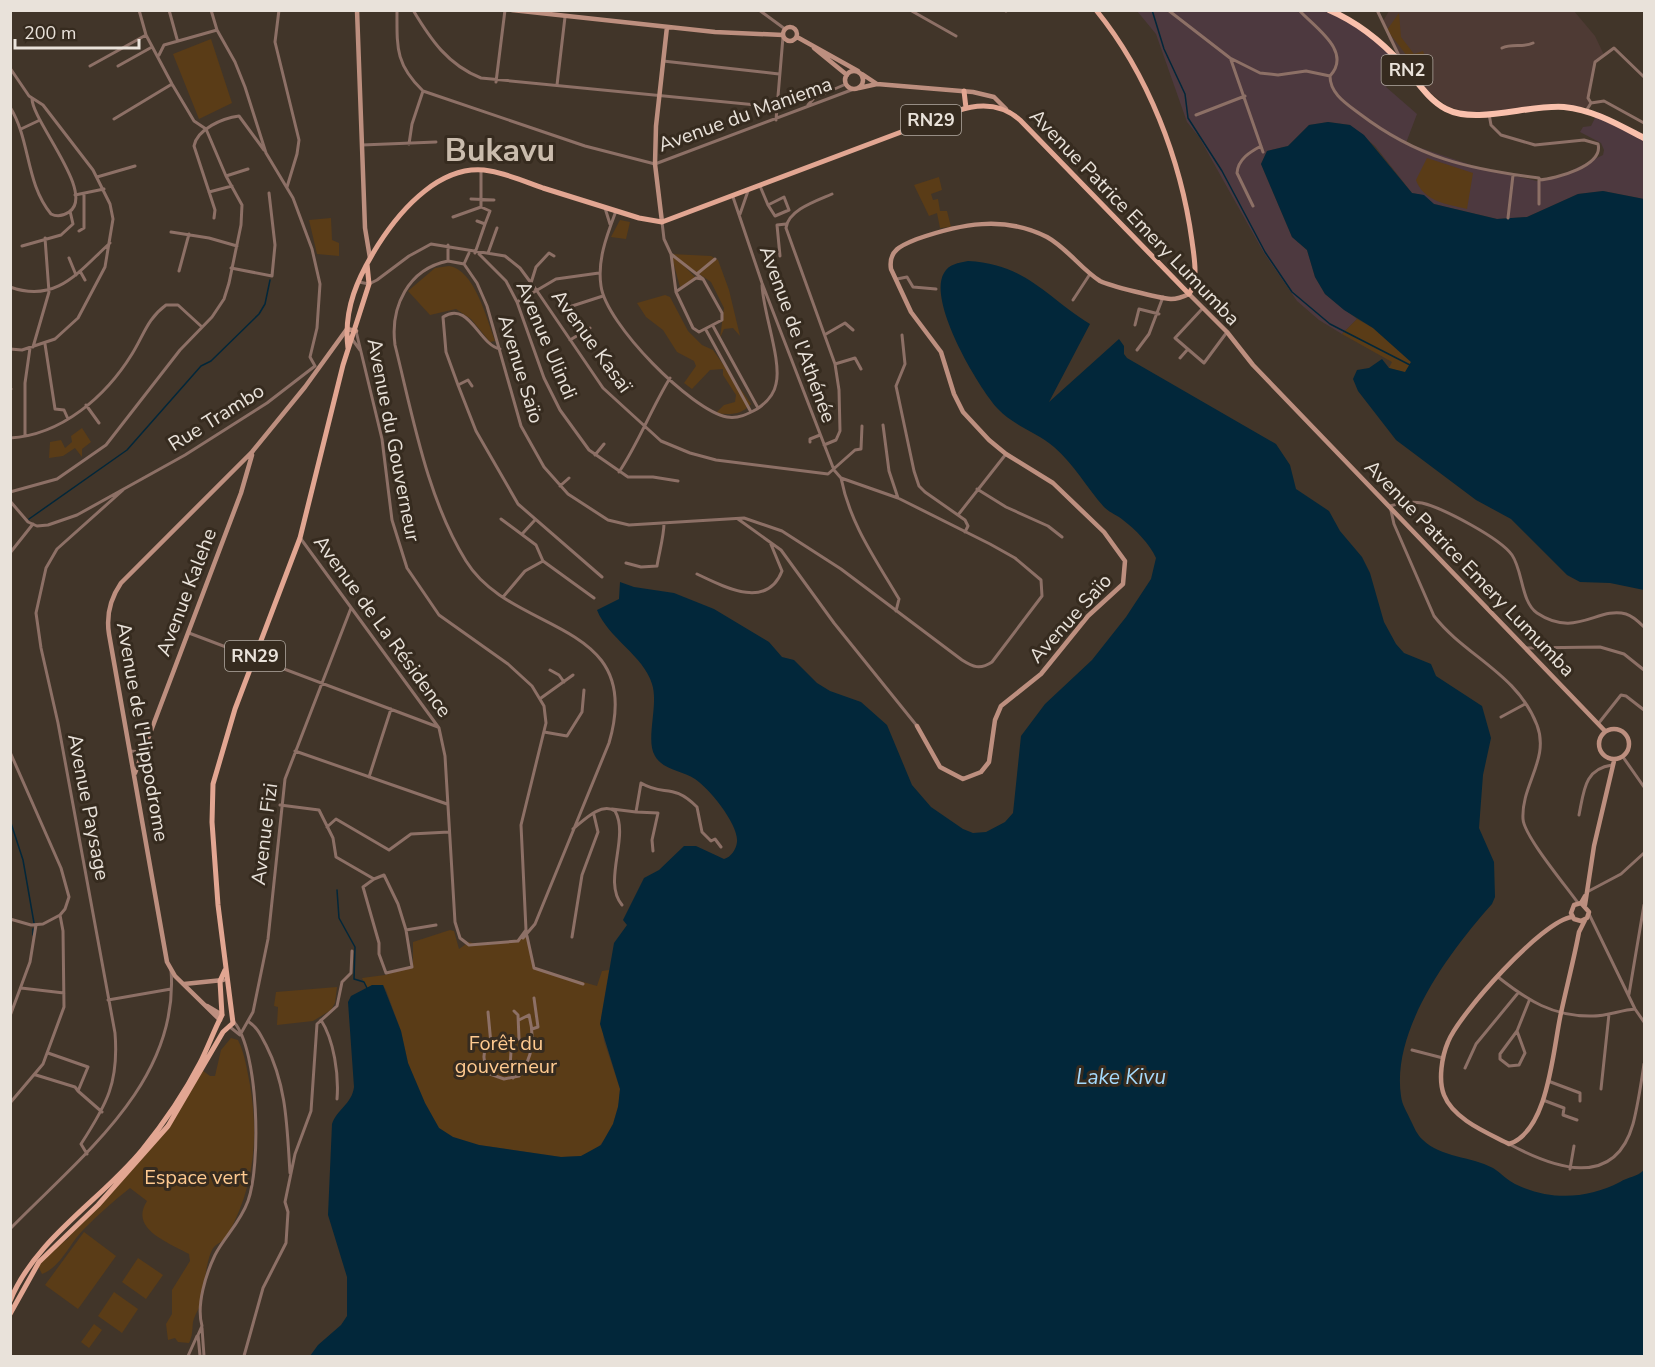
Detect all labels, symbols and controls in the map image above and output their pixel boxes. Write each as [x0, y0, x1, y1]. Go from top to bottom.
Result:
scale bar [15, 12, 140, 50]
text: 200 m [24, 21, 76, 45]
road number: RN2 [1382, 55, 1432, 85]
street label: Avenue du Maniema [654, 70, 836, 159]
street label: Avenue Patrice Emery Lumumba [1024, 103, 1246, 332]
road number: RN29 [901, 105, 961, 135]
district label: Bukavu [445, 129, 555, 172]
street label: Avenue de l'Athénée [753, 242, 842, 426]
street label: Avenue Ulindi [509, 277, 584, 403]
street label: Avenue Kasaï [545, 284, 638, 399]
street label: Avenue Saïo [491, 312, 550, 427]
street label: Avenue du Gouverneur [361, 336, 426, 544]
street label: Rue Trambo [163, 377, 269, 458]
street label: Avenue Patrice Emery Lumumba [1359, 454, 1581, 683]
street label: Avenue Kalehe [150, 524, 223, 660]
street label: Avenue de La Résidence [307, 530, 458, 723]
street label: Avenue Saïo [1023, 568, 1118, 669]
street label: Avenue de l'Hippodrome [110, 620, 175, 844]
road number: RN29 [225, 641, 285, 671]
street label: Avenue Paysage [61, 732, 116, 883]
street label: Avenue Fizi [245, 781, 284, 887]
park label: Forêt du gouverneur [455, 1030, 557, 1080]
water label: Lake Kivu [1076, 1063, 1166, 1091]
park label: Espace vert [144, 1164, 249, 1191]

